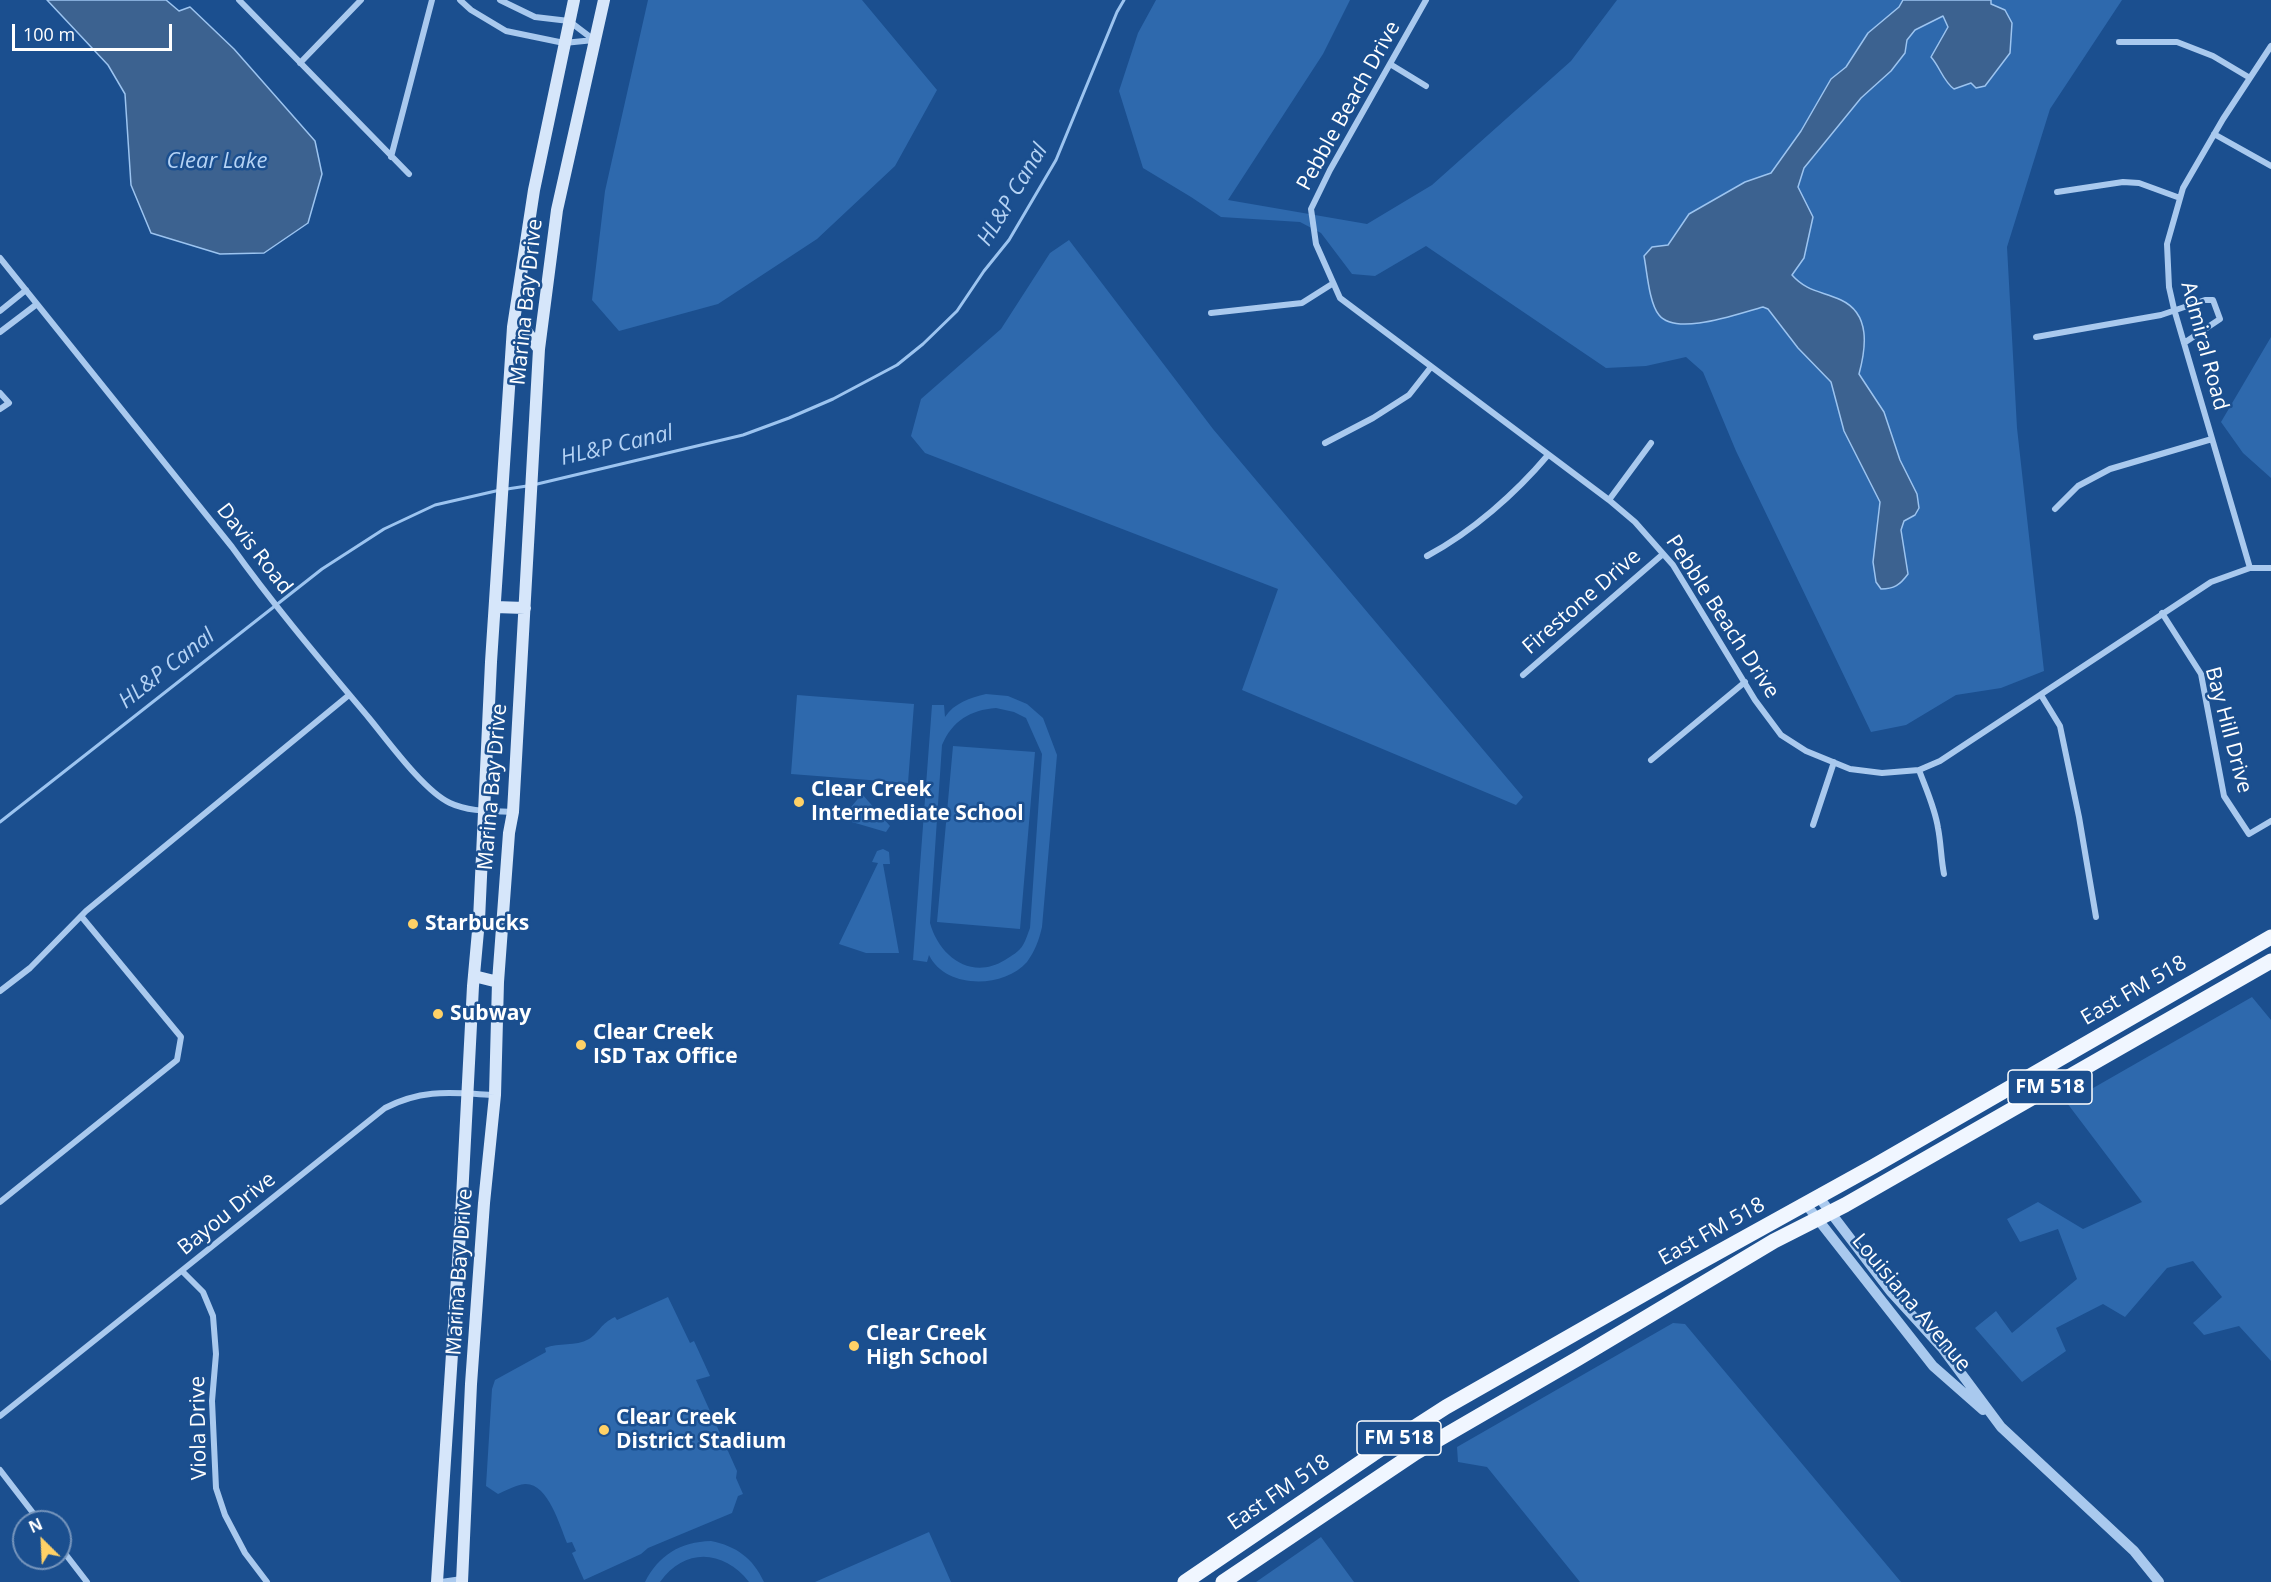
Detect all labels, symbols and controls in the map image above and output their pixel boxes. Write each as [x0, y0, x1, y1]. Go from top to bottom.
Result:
scale bar [15, 12, 176, 50]
street label: Pebble Beach Drive [1292, 17, 1406, 195]
text: 100 m [23, 22, 75, 46]
water label: HL&P Canal [972, 139, 1054, 251]
water label: Clear Lake [167, 149, 267, 175]
street label: Marina Bay Drive [506, 218, 548, 386]
street label: Admiral Road [2175, 279, 2233, 413]
water label: HL&P Canal [558, 420, 676, 472]
street label: Davis Road [211, 499, 297, 599]
street label: Pebble Beach Drive [1660, 531, 1784, 703]
street label: Firestone Drive [1518, 544, 1646, 660]
water label: HL&P Canal [114, 623, 220, 715]
street label: Bay Hill Drive [2199, 664, 2257, 796]
street label: Marina Bay Drive [473, 703, 513, 871]
place label: Clear Creek Intermediate School [811, 777, 1024, 827]
marker: Clear Creek Intermediate School [792, 795, 806, 809]
place label: Starbucks [425, 911, 529, 937]
marker: Starbucks [406, 917, 420, 931]
street label: East FM 518 [2077, 951, 2191, 1031]
place label: Subway [450, 1001, 531, 1027]
marker: Subway [431, 1007, 445, 1021]
place label: Clear Creek ISD Tax Office [593, 1020, 738, 1070]
marker: Clear Creek ISD Tax Office [574, 1038, 588, 1052]
road number: FM 518 [2008, 1070, 2092, 1104]
street label: Bayou Drive [173, 1167, 281, 1261]
street label: Marina Bay Drive [442, 1188, 478, 1356]
street label: East FM 518 [1655, 1192, 1769, 1272]
street label: Louisiana Avenue [1846, 1229, 1976, 1377]
place label: Clear Creek High School [866, 1321, 988, 1371]
marker: Clear Creek High School [847, 1339, 861, 1353]
street label: Viola Drive [185, 1376, 213, 1480]
place label: Clear Creek District Stadium [616, 1405, 786, 1455]
road number: FM 518 [1357, 1421, 1441, 1455]
marker: Clear Creek District Stadium [597, 1423, 611, 1437]
street label: East FM 518 [1223, 1450, 1335, 1536]
north arrow [12, 1510, 72, 1570]
text: N [25, 1513, 46, 1538]

